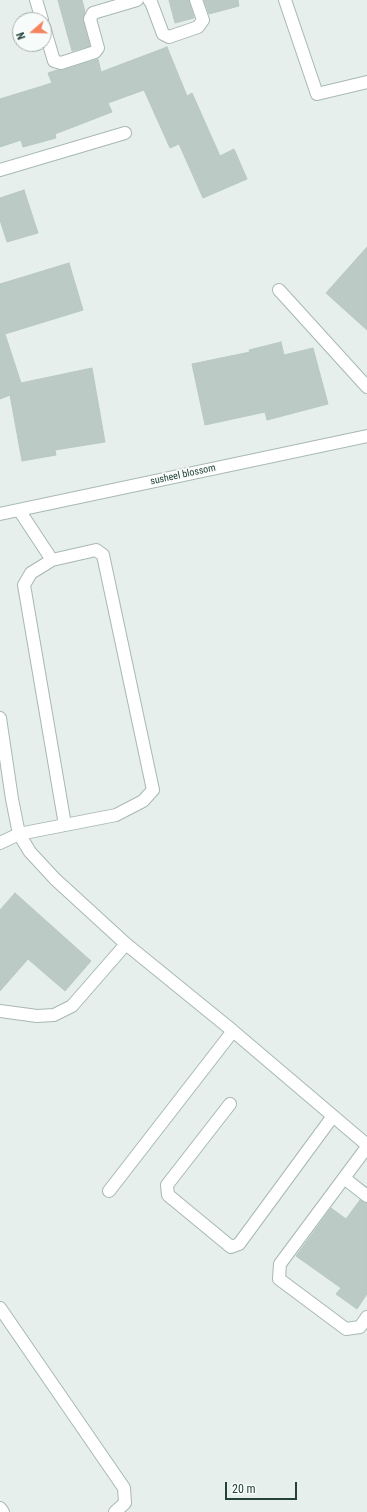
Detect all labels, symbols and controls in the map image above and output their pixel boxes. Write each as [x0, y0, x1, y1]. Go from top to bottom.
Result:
north arrow [12, 12, 52, 52]
text: N [14, 31, 28, 41]
street label: susheel blossom [149, 462, 217, 488]
scale bar [227, 1474, 299, 1500]
text: 20 m [232, 1482, 256, 1496]

